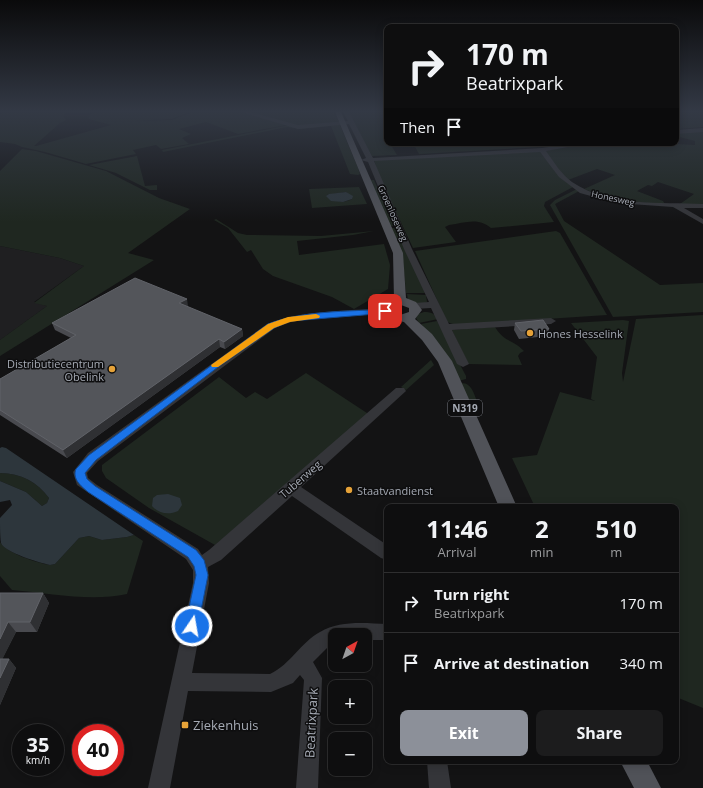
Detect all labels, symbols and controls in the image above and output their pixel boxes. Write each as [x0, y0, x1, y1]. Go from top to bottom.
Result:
text: 170 m [466, 35, 549, 73]
icon: right [400, 40, 452, 92]
text: Beatrixpark [466, 71, 563, 95]
icon: arrive [443, 116, 465, 138]
text: Then [400, 117, 435, 137]
street label: Groenloseweg [375, 183, 411, 243]
street label: Honesweg [590, 187, 636, 209]
pin [368, 294, 402, 328]
icon: arrive [374, 300, 396, 322]
place label: Hones Hesselink [538, 326, 623, 341]
marker: Hones Hesselink [525, 328, 535, 338]
place label: Distributiecentrum Obelink [7, 356, 104, 384]
marker: Distributiecentrum Obelink [107, 364, 117, 374]
road number: N319 [448, 400, 482, 416]
street label: Tuberweg [276, 457, 324, 501]
place label: Staatvandienst [357, 483, 433, 498]
marker: Staatvandienst [344, 485, 354, 495]
text: 11:46 [426, 512, 488, 545]
text: 2 [535, 512, 549, 545]
text: 510 [596, 512, 637, 545]
text: Arrival [437, 543, 477, 561]
text: min [530, 543, 553, 561]
text: m [610, 543, 622, 561]
text: Turn right [434, 584, 509, 604]
icon: right [400, 592, 422, 614]
text: 170 m [619, 593, 663, 613]
text: Beatrixpark [434, 604, 504, 622]
position arrow [171, 605, 213, 647]
north arrow [328, 628, 372, 672]
map controls [328, 628, 372, 776]
icon: arrive [400, 652, 422, 674]
text: Arrive at destination [434, 653, 589, 673]
text: 340 m [619, 653, 663, 673]
button: + [328, 680, 372, 724]
street label: Beatrixpark [300, 687, 322, 759]
button: Exit [400, 710, 528, 756]
button: Share [536, 710, 663, 756]
place label: Ziekenhuis [193, 716, 259, 734]
marker: Ziekenhuis [180, 720, 190, 730]
speed limit sign: 40 [72, 724, 124, 776]
text: 35 [27, 731, 49, 758]
button: − [328, 732, 372, 776]
text: km/h [26, 753, 50, 767]

